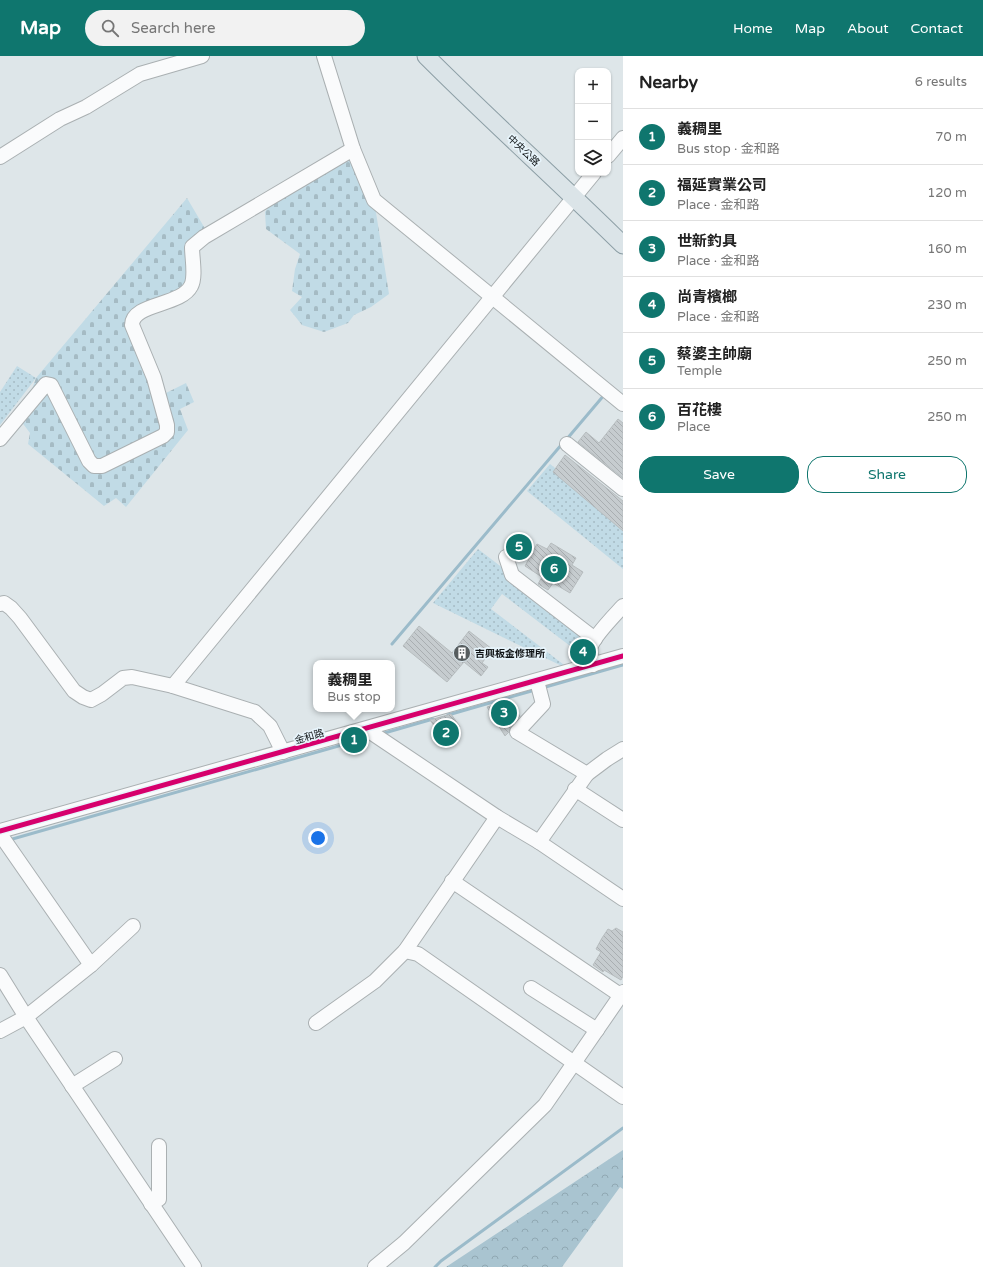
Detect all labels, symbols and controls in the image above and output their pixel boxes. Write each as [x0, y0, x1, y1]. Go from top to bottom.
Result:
search box [85, 10, 365, 46]
text: Map [20, 17, 61, 39]
icon: search [99, 17, 121, 39]
text: Search here [131, 19, 215, 37]
text: Home [733, 20, 773, 37]
text: Map [795, 20, 825, 37]
text: About [847, 20, 889, 37]
text: Contact [911, 20, 963, 37]
map controls [575, 68, 611, 176]
button: + [575, 68, 611, 104]
text: Nearby [639, 72, 698, 93]
text: 6 results [915, 74, 967, 90]
button: − [575, 104, 611, 140]
text: 義稠里 [677, 120, 722, 138]
text: 1 [648, 129, 656, 145]
text: 70 m [935, 129, 967, 145]
street label: 中央公路 [505, 133, 542, 169]
button: layers [575, 140, 611, 176]
text: Bus stop · 金和路 [677, 141, 780, 157]
text: 福延實業公司 [677, 176, 767, 194]
text: 2 [648, 185, 656, 201]
text: 120 m [927, 185, 967, 201]
text: Place · 金和路 [677, 197, 760, 213]
text: 世新釣具 [677, 232, 737, 250]
text: 3 [648, 241, 656, 257]
text: 160 m [927, 241, 967, 257]
text: Place · 金和路 [677, 253, 760, 269]
text: 尚青檳榔 [677, 288, 737, 306]
text: 4 [648, 297, 656, 313]
text: 230 m [927, 297, 967, 313]
text: Place · 金和路 [677, 309, 760, 325]
text: 蔡婆主帥廟 [677, 345, 752, 363]
text: 5 [648, 353, 656, 369]
text: 250 m [927, 353, 967, 369]
text: Temple [677, 363, 722, 379]
text: 百花樓 [677, 401, 722, 419]
text: 6 [648, 409, 656, 425]
text: 250 m [927, 409, 967, 425]
text: Place [677, 419, 710, 435]
button: Save [639, 456, 799, 493]
button: Share [807, 456, 967, 493]
pin: 5 [506, 532, 532, 562]
pin: 6 [541, 554, 567, 584]
pin: 4 [570, 637, 596, 667]
building icon: 吉興板金修理所 [452, 643, 472, 663]
place label: 吉興板金修理所 [475, 648, 545, 660]
popup [313, 660, 395, 712]
text: 義稠里 [327, 671, 372, 689]
text: Bus stop [327, 689, 381, 705]
pin: 3 [491, 698, 517, 728]
pin: 2 [433, 718, 459, 748]
pin: 1 [341, 725, 367, 755]
street label: 金和路 [293, 727, 325, 747]
your location [308, 828, 328, 848]

